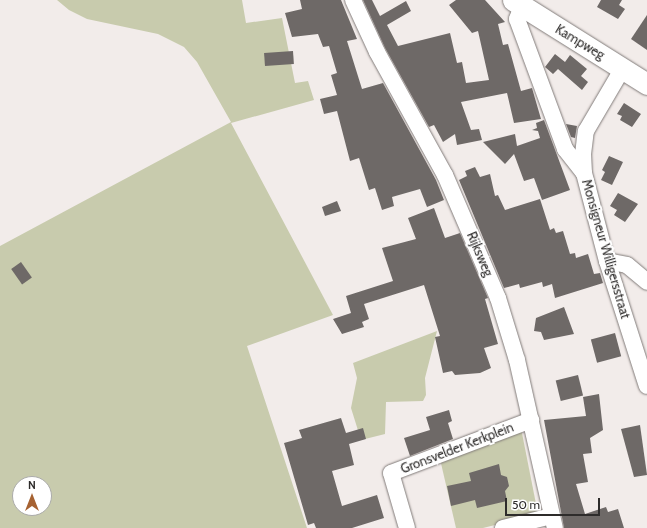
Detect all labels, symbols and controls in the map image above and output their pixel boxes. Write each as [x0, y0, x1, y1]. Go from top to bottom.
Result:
street label: Kampweg [553, 21, 607, 63]
street label: Monsigneur Willigersstraat [579, 178, 633, 320]
street label: Rijksweg [464, 229, 496, 279]
street label: Gronsvelder Kerkplein [398, 419, 516, 477]
north arrow [12, 476, 52, 516]
text: N [28, 478, 36, 492]
scale bar [507, 490, 602, 516]
text: 50 m [512, 497, 540, 512]

